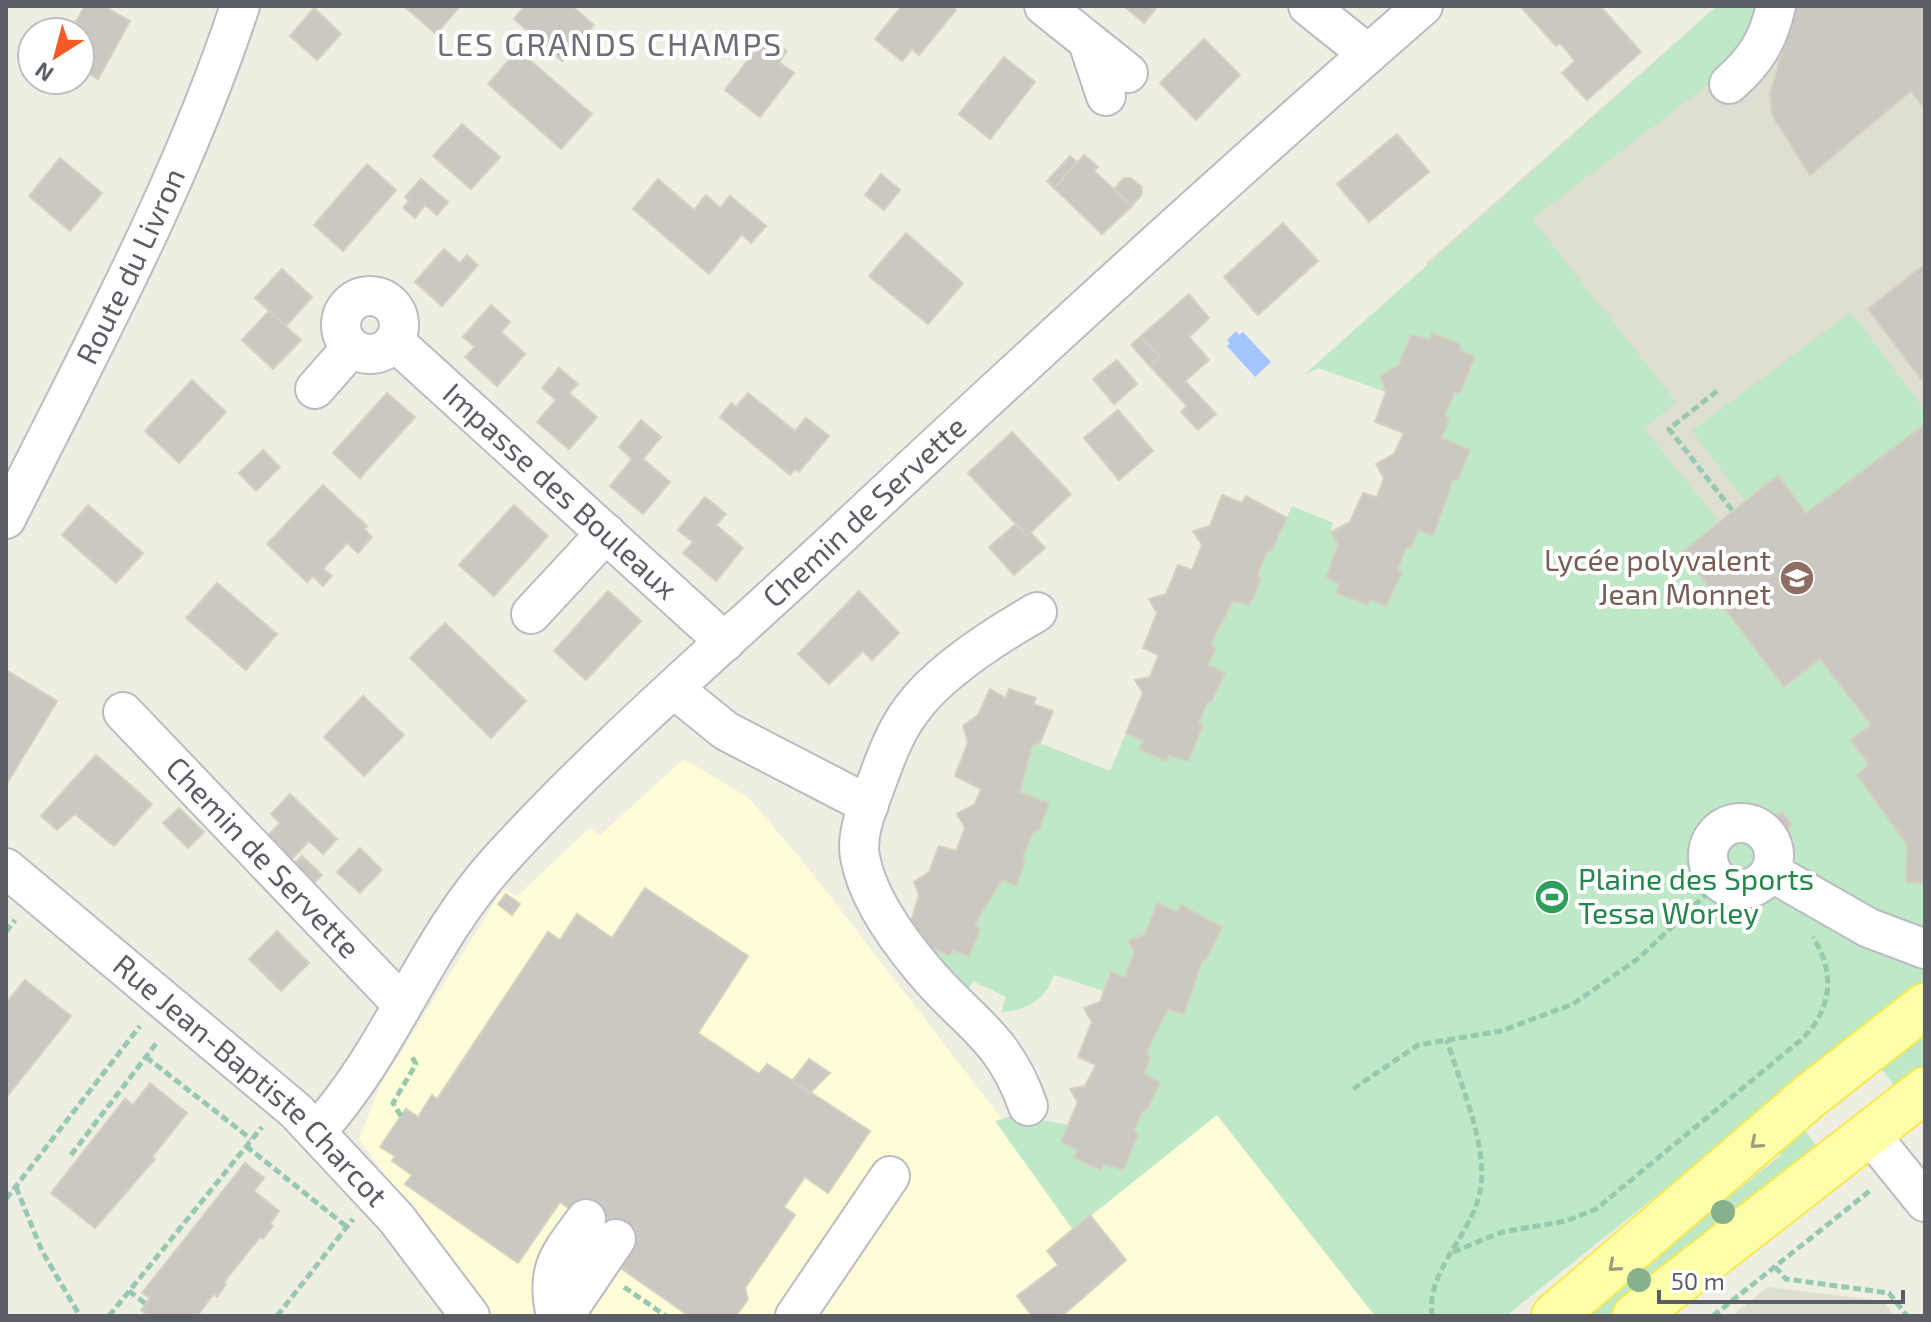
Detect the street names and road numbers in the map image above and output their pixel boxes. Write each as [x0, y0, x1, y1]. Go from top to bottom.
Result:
street label: Route du Livron [67, 162, 191, 369]
street label: Impasse des Bouleaux [437, 375, 686, 606]
street label: Chemin de Servette [754, 407, 973, 614]
street label: Chemin de Servette [160, 749, 368, 965]
street label: Rue Jean-Baptiste Charcot [107, 946, 396, 1213]

